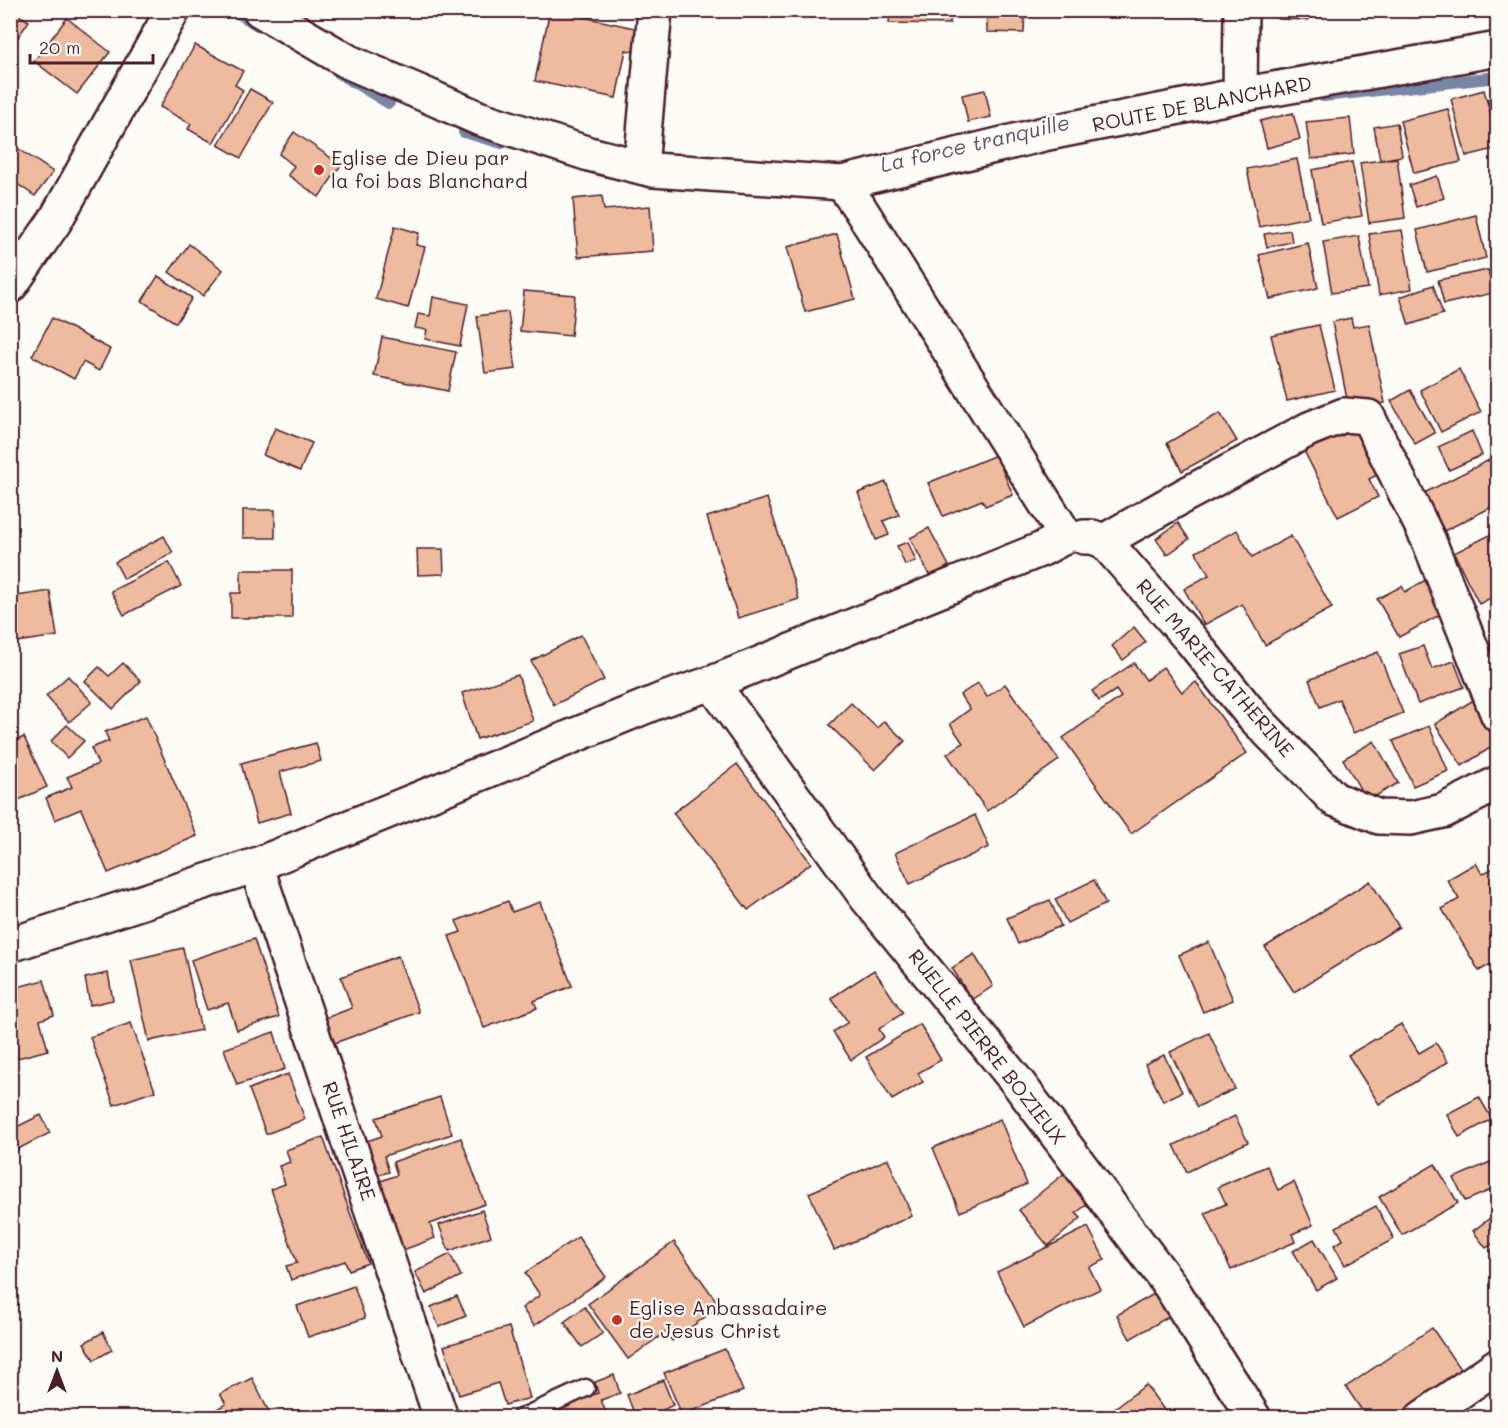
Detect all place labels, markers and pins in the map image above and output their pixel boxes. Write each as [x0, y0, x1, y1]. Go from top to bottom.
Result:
place label: Eglise de Dieu par la foi bas Blanchard [331, 144, 528, 193]
marker: Eglise de Dieu par la foi bas Blanchard [312, 163, 326, 177]
place label: Eglise Anbassadaire de Jesus Christ [629, 1294, 827, 1343]
marker: Eglise Anbassadaire de Jesus Christ [610, 1313, 624, 1327]

